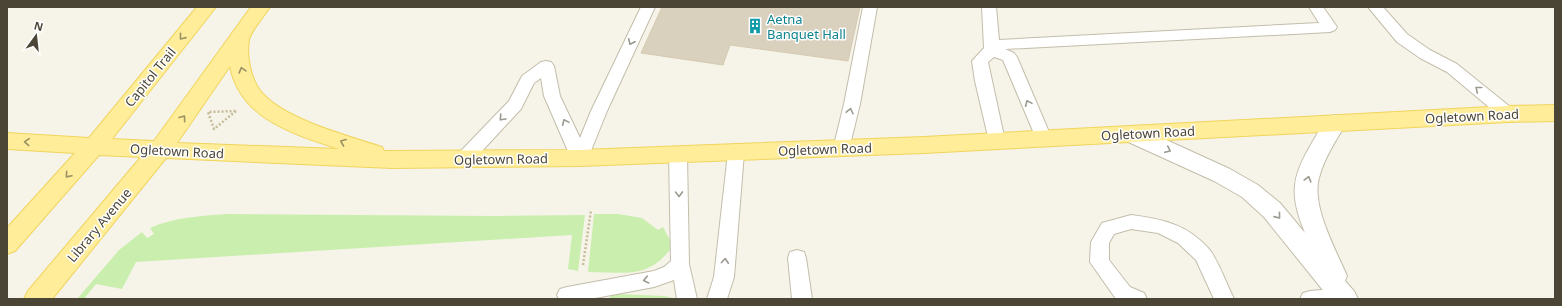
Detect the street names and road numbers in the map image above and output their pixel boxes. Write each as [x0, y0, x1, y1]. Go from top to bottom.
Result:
street label: Capitol Trail [120, 43, 180, 111]
street label: Ogletown Road [1425, 105, 1519, 127]
street label: Ogletown Road [1101, 122, 1195, 144]
street label: Ogletown Road [778, 138, 872, 160]
street label: Ogletown Road [130, 140, 224, 162]
street label: Ogletown Road [454, 149, 548, 169]
street label: Library Avenue [63, 184, 135, 266]

